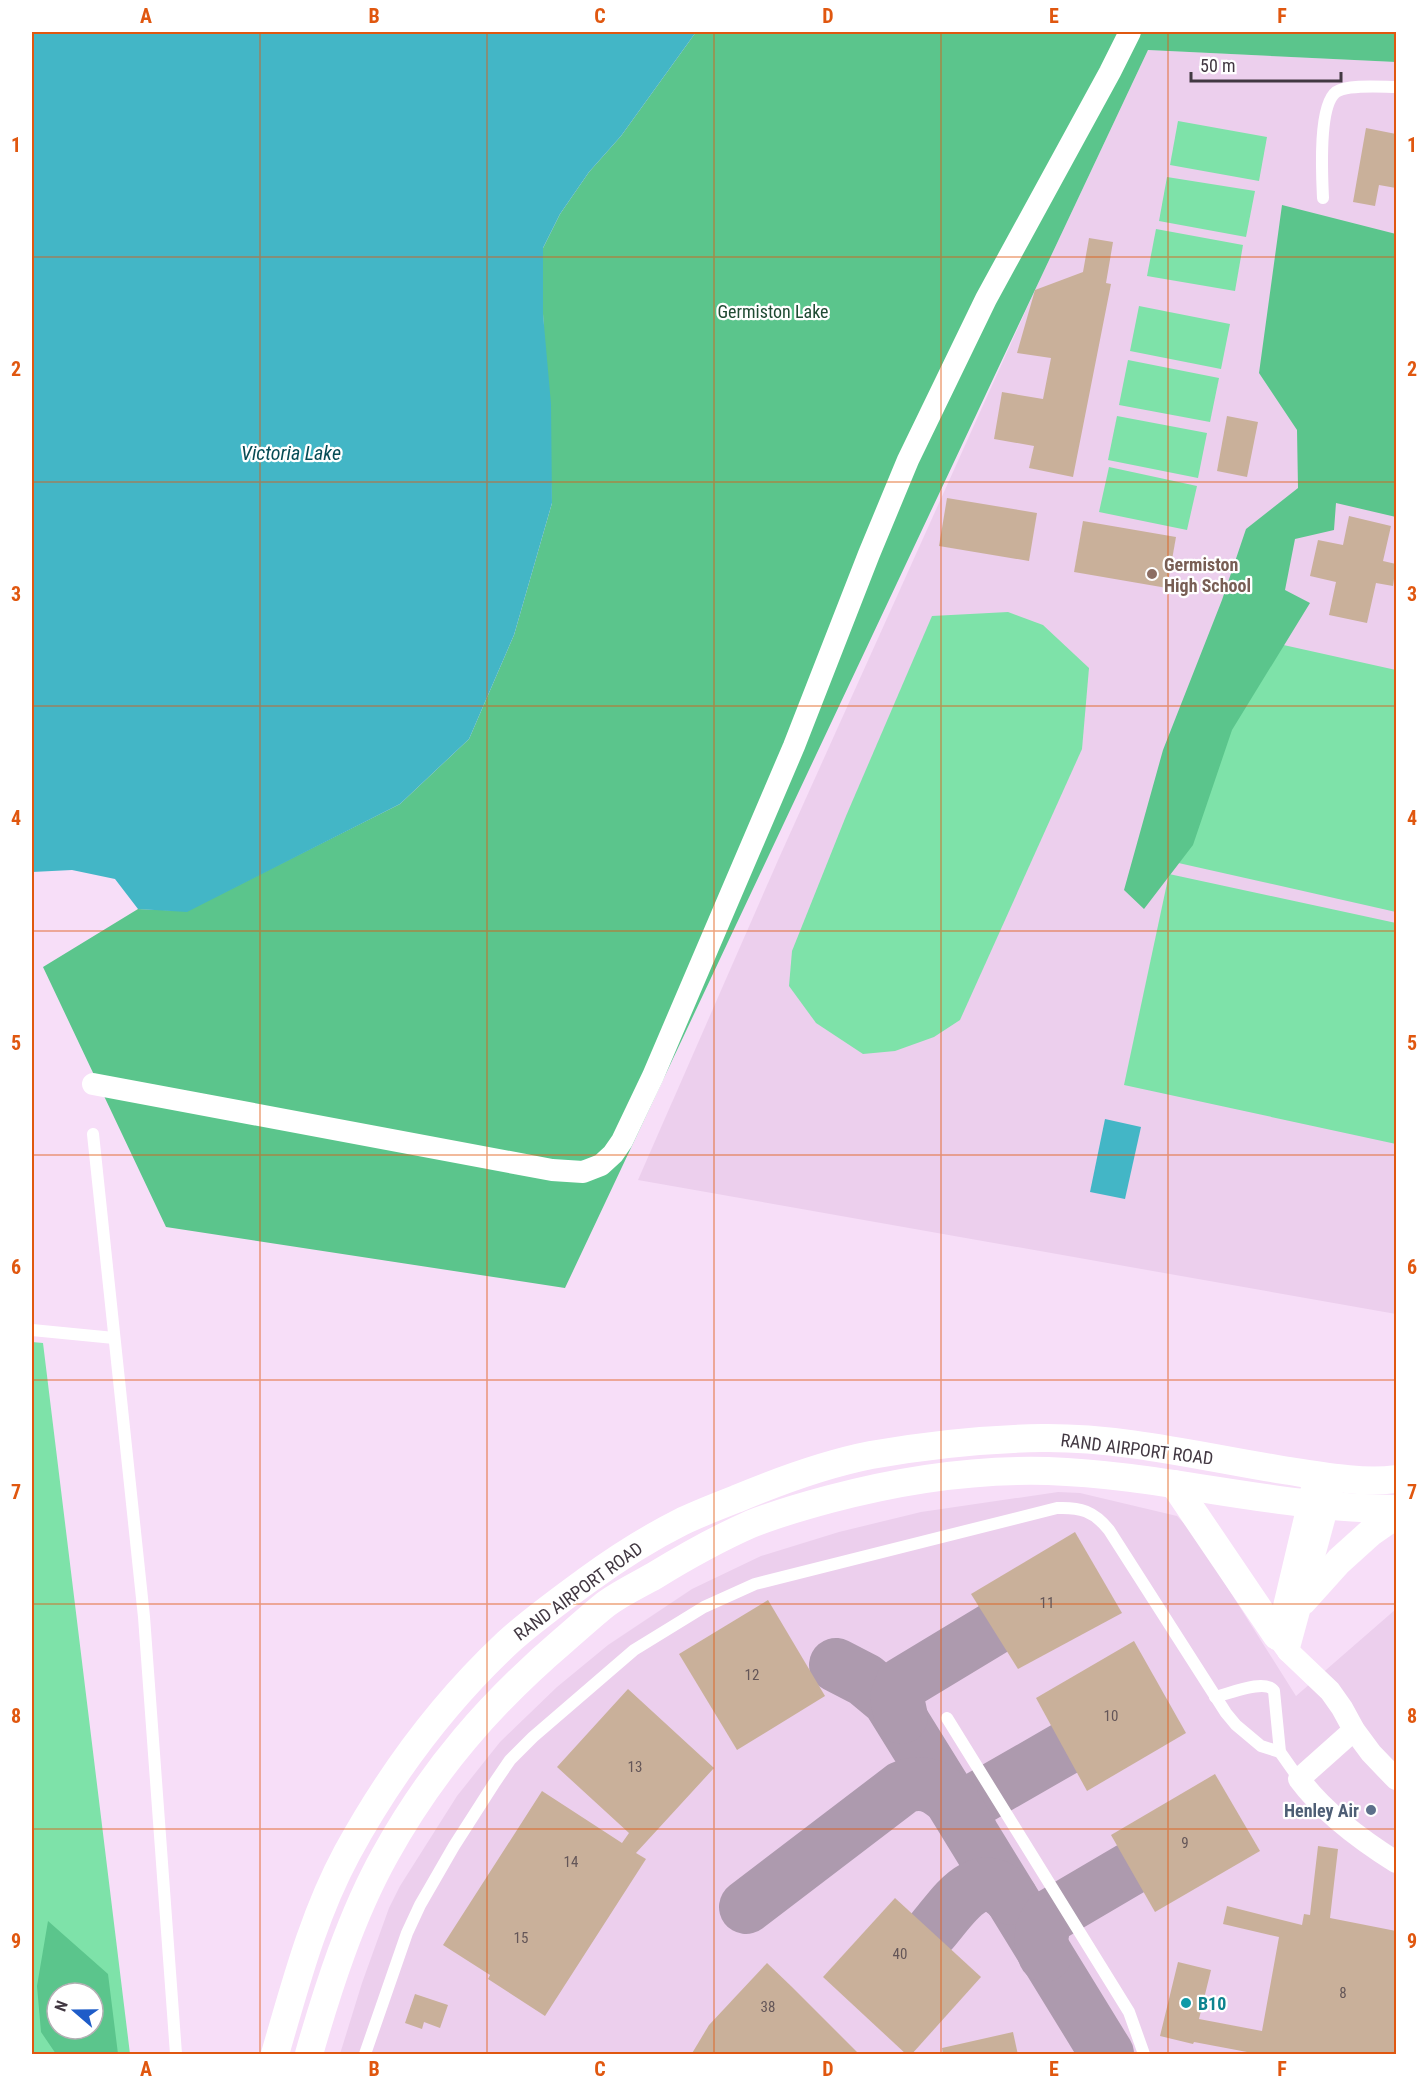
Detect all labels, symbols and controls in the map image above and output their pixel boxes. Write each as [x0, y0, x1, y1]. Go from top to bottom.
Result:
text: A [140, 4, 152, 28]
text: B [368, 4, 380, 28]
text: C [594, 4, 606, 28]
text: D [822, 4, 834, 28]
text: E [1049, 4, 1059, 28]
text: F [1277, 4, 1287, 28]
scale bar [1191, 45, 1341, 83]
text: 50 m [1200, 55, 1235, 76]
text: 1 [11, 133, 21, 157]
text: 1 [1407, 133, 1417, 157]
park label: Germiston Lake [717, 301, 829, 322]
text: 2 [11, 357, 21, 381]
text: 2 [1407, 357, 1417, 381]
water label: Victoria Lake [241, 441, 341, 465]
place label: Germiston High School [1164, 554, 1251, 596]
marker: Germiston High School [1145, 567, 1159, 581]
text: 3 [11, 582, 21, 606]
text: 3 [1407, 582, 1417, 606]
text: 4 [11, 806, 21, 830]
text: 4 [1407, 806, 1417, 830]
text: 5 [11, 1031, 21, 1055]
text: 5 [1407, 1031, 1417, 1055]
text: 6 [11, 1255, 21, 1279]
text: 6 [1407, 1255, 1417, 1279]
street label: RAND AIRPORT ROAD [1060, 1429, 1214, 1469]
text: 7 [11, 1480, 21, 1504]
text: 7 [1407, 1480, 1417, 1504]
street label: RAND AIRPORT ROAD [510, 1537, 646, 1645]
house number: 11 [1040, 1594, 1054, 1612]
house number: 12 [745, 1666, 759, 1684]
text: 8 [11, 1704, 21, 1728]
text: 8 [1407, 1704, 1417, 1728]
house number: 10 [1104, 1707, 1118, 1725]
house number: 13 [628, 1758, 642, 1776]
place label: Henley Air [1284, 1800, 1359, 1821]
marker: Henley Air [1364, 1803, 1378, 1817]
house number: 9 [1181, 1834, 1189, 1852]
house number: 14 [564, 1853, 578, 1871]
text: 9 [11, 1929, 21, 1953]
house number: 15 [514, 1929, 528, 1947]
text: 9 [1407, 1929, 1417, 1953]
house number: 40 [893, 1945, 907, 1963]
north arrow [45, 1981, 105, 2041]
house number: 8 [1339, 1984, 1347, 2002]
place label: B10 [1198, 1993, 1226, 2014]
marker: B10 [1179, 1996, 1193, 2010]
text: N [51, 1998, 72, 2014]
house number: 38 [761, 1998, 775, 2016]
text: A [140, 2057, 152, 2081]
text: B [368, 2057, 380, 2081]
text: C [594, 2057, 606, 2081]
text: D [822, 2057, 834, 2081]
text: E [1049, 2057, 1059, 2081]
text: F [1277, 2057, 1287, 2081]

